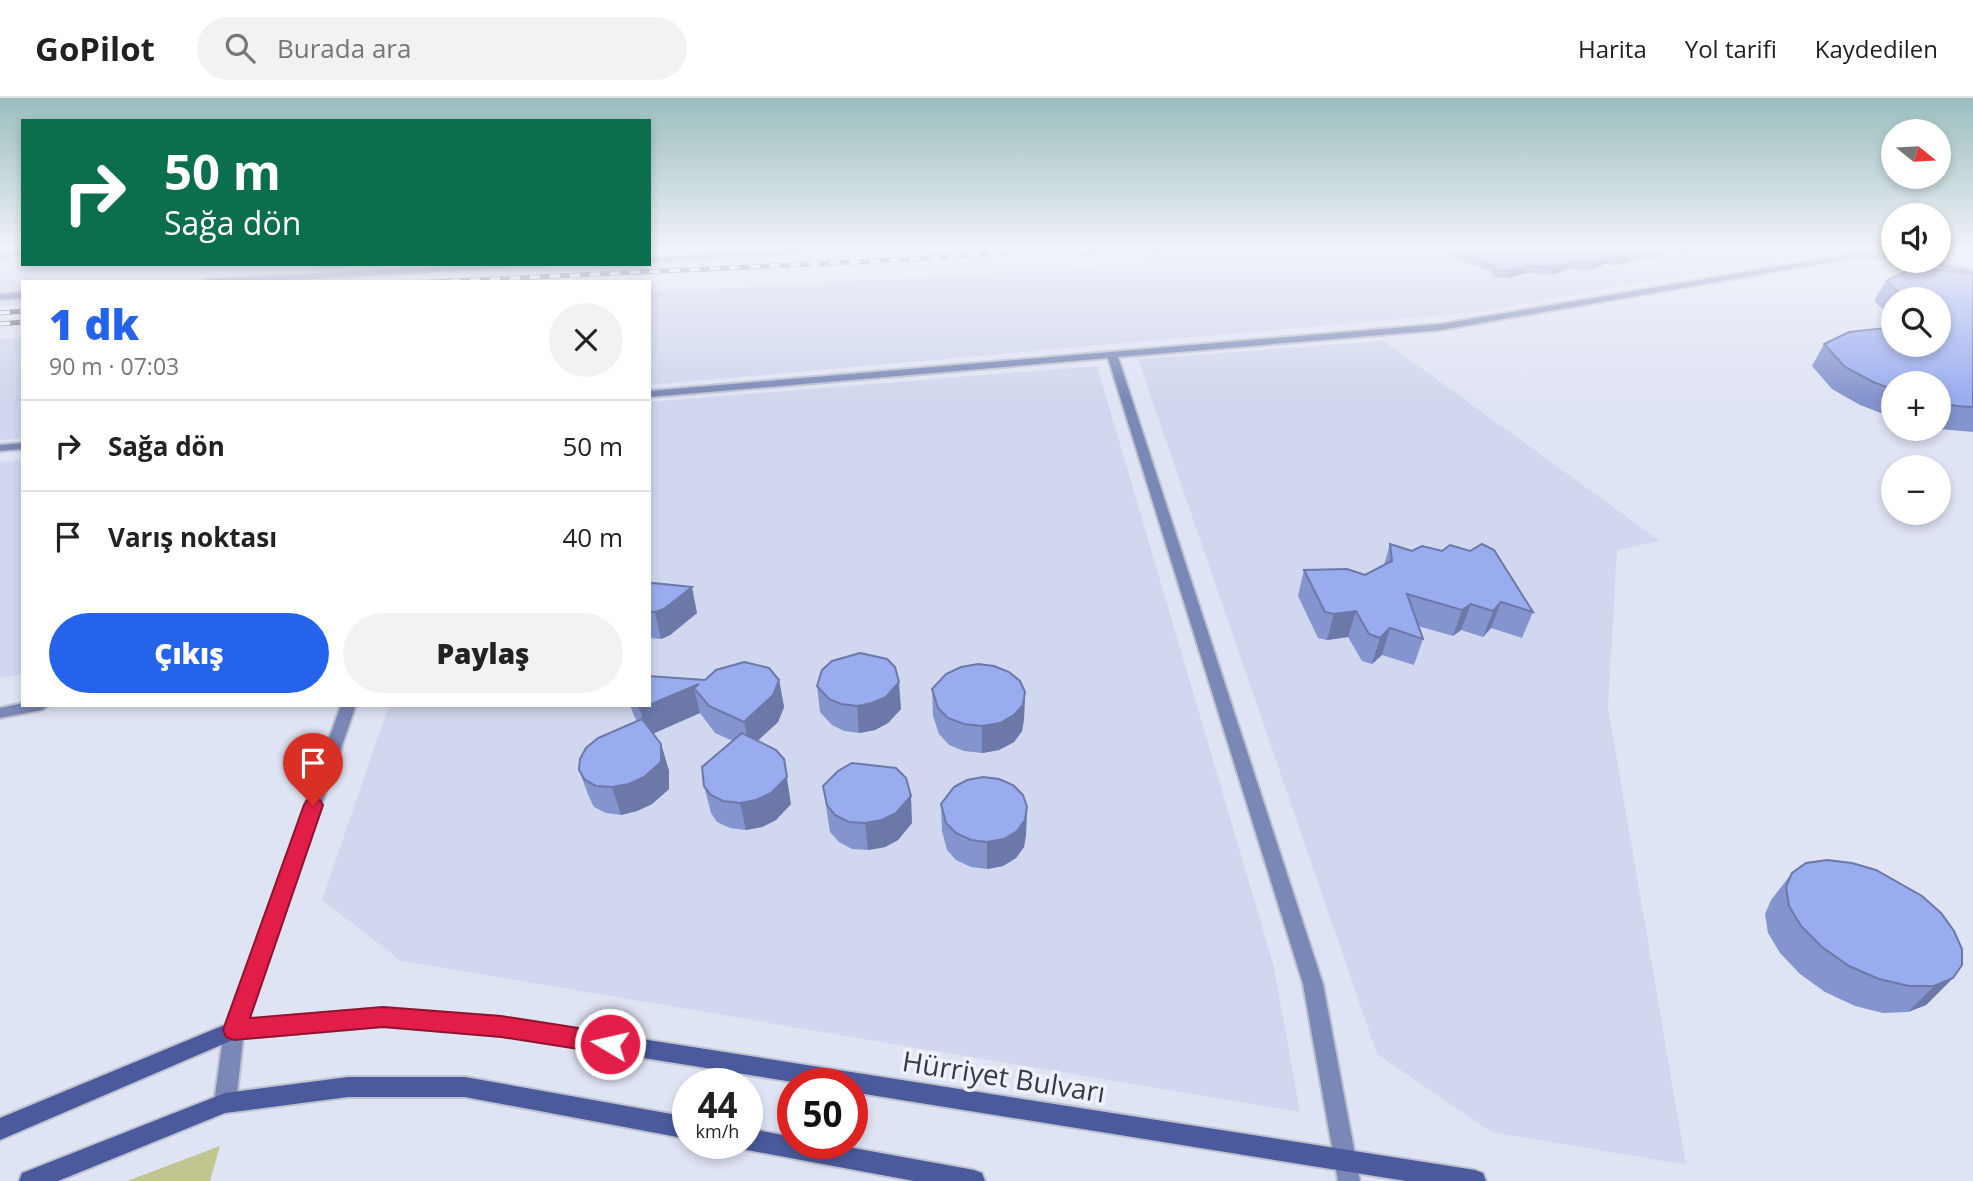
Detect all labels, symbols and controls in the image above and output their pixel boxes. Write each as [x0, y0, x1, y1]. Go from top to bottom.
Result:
search box [197, 17, 687, 80]
text: GoPilot [35, 26, 155, 71]
icon: search [221, 29, 259, 67]
text: Burada ara [277, 30, 411, 66]
text: Harita [1578, 32, 1647, 65]
text: Yol tarifi [1685, 32, 1777, 65]
text: Kaydedilen [1815, 32, 1938, 65]
north arrow [1881, 119, 1951, 189]
map controls [1881, 119, 1951, 525]
text: 50 m [164, 138, 281, 204]
icon: right [49, 147, 140, 238]
text: Sağa dön [164, 201, 301, 244]
button: sound [1881, 203, 1951, 273]
button: search [1881, 287, 1951, 357]
text: 1 dk [49, 295, 139, 352]
button: close [549, 303, 623, 377]
text: 90 m · 07:03 [49, 350, 179, 382]
button: + [1881, 371, 1951, 441]
icon: right [49, 427, 87, 465]
text: Sağa dön [108, 428, 225, 464]
text: 50 m [562, 428, 623, 464]
button: − [1881, 455, 1951, 525]
icon: arrive [49, 518, 87, 556]
text: Varış noktası [108, 519, 277, 555]
text: 40 m [562, 519, 623, 555]
button: Çıkış [49, 613, 329, 693]
button: Paylaş [343, 613, 623, 693]
pin [283, 733, 343, 805]
icon: arrive [294, 744, 332, 782]
position arrow [573, 1007, 647, 1081]
street label: Hürriyet Bulvarı [900, 1041, 1108, 1111]
speed limit sign: 50 [777, 1068, 868, 1159]
text: 44 [697, 1081, 738, 1128]
text: km/h [696, 1119, 739, 1143]

